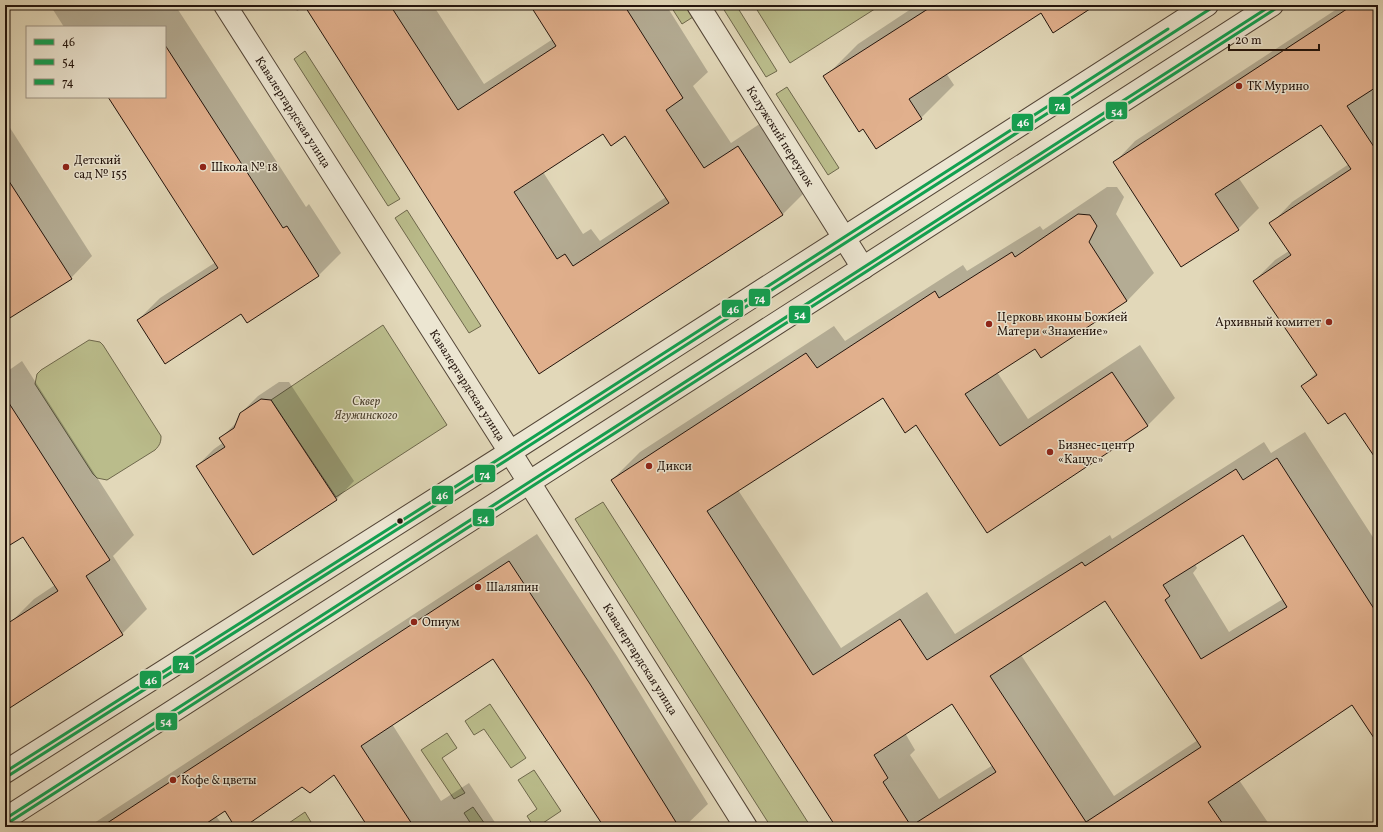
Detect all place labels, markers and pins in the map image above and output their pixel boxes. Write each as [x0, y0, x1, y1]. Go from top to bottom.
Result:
place label: ТК Мурино [1247, 79, 1309, 95]
marker: ТК Мурино [1234, 81, 1244, 91]
place label: Детский сад № 155 [74, 153, 127, 183]
place label: Школа № 18 [211, 160, 278, 176]
marker: Детский сад № 155 [61, 162, 71, 172]
marker: Школа № 18 [198, 162, 208, 172]
place label: Церковь иконы Божией Матери «Знамение» [997, 310, 1128, 340]
place label: Архивный комитет [1215, 315, 1321, 331]
marker: Архивный комитет [1324, 317, 1334, 327]
marker: Церковь иконы Божией Матери «Знамение» [984, 319, 994, 329]
place label: Бизнес-центр «Кацус» [1058, 438, 1135, 468]
marker: Бизнес-центр «Кацус» [1045, 447, 1055, 457]
place label: Дикси [657, 459, 692, 475]
marker: Дикси [644, 461, 654, 471]
unlabelled marker [395, 516, 405, 526]
place label: Шаляпин [486, 580, 539, 596]
marker: Шаляпин [473, 582, 483, 592]
place label: Опиум [422, 615, 459, 631]
marker: Опиум [409, 617, 419, 627]
place label: Кофе & цветы [181, 773, 257, 789]
marker: Кофе & цветы [168, 775, 178, 785]

